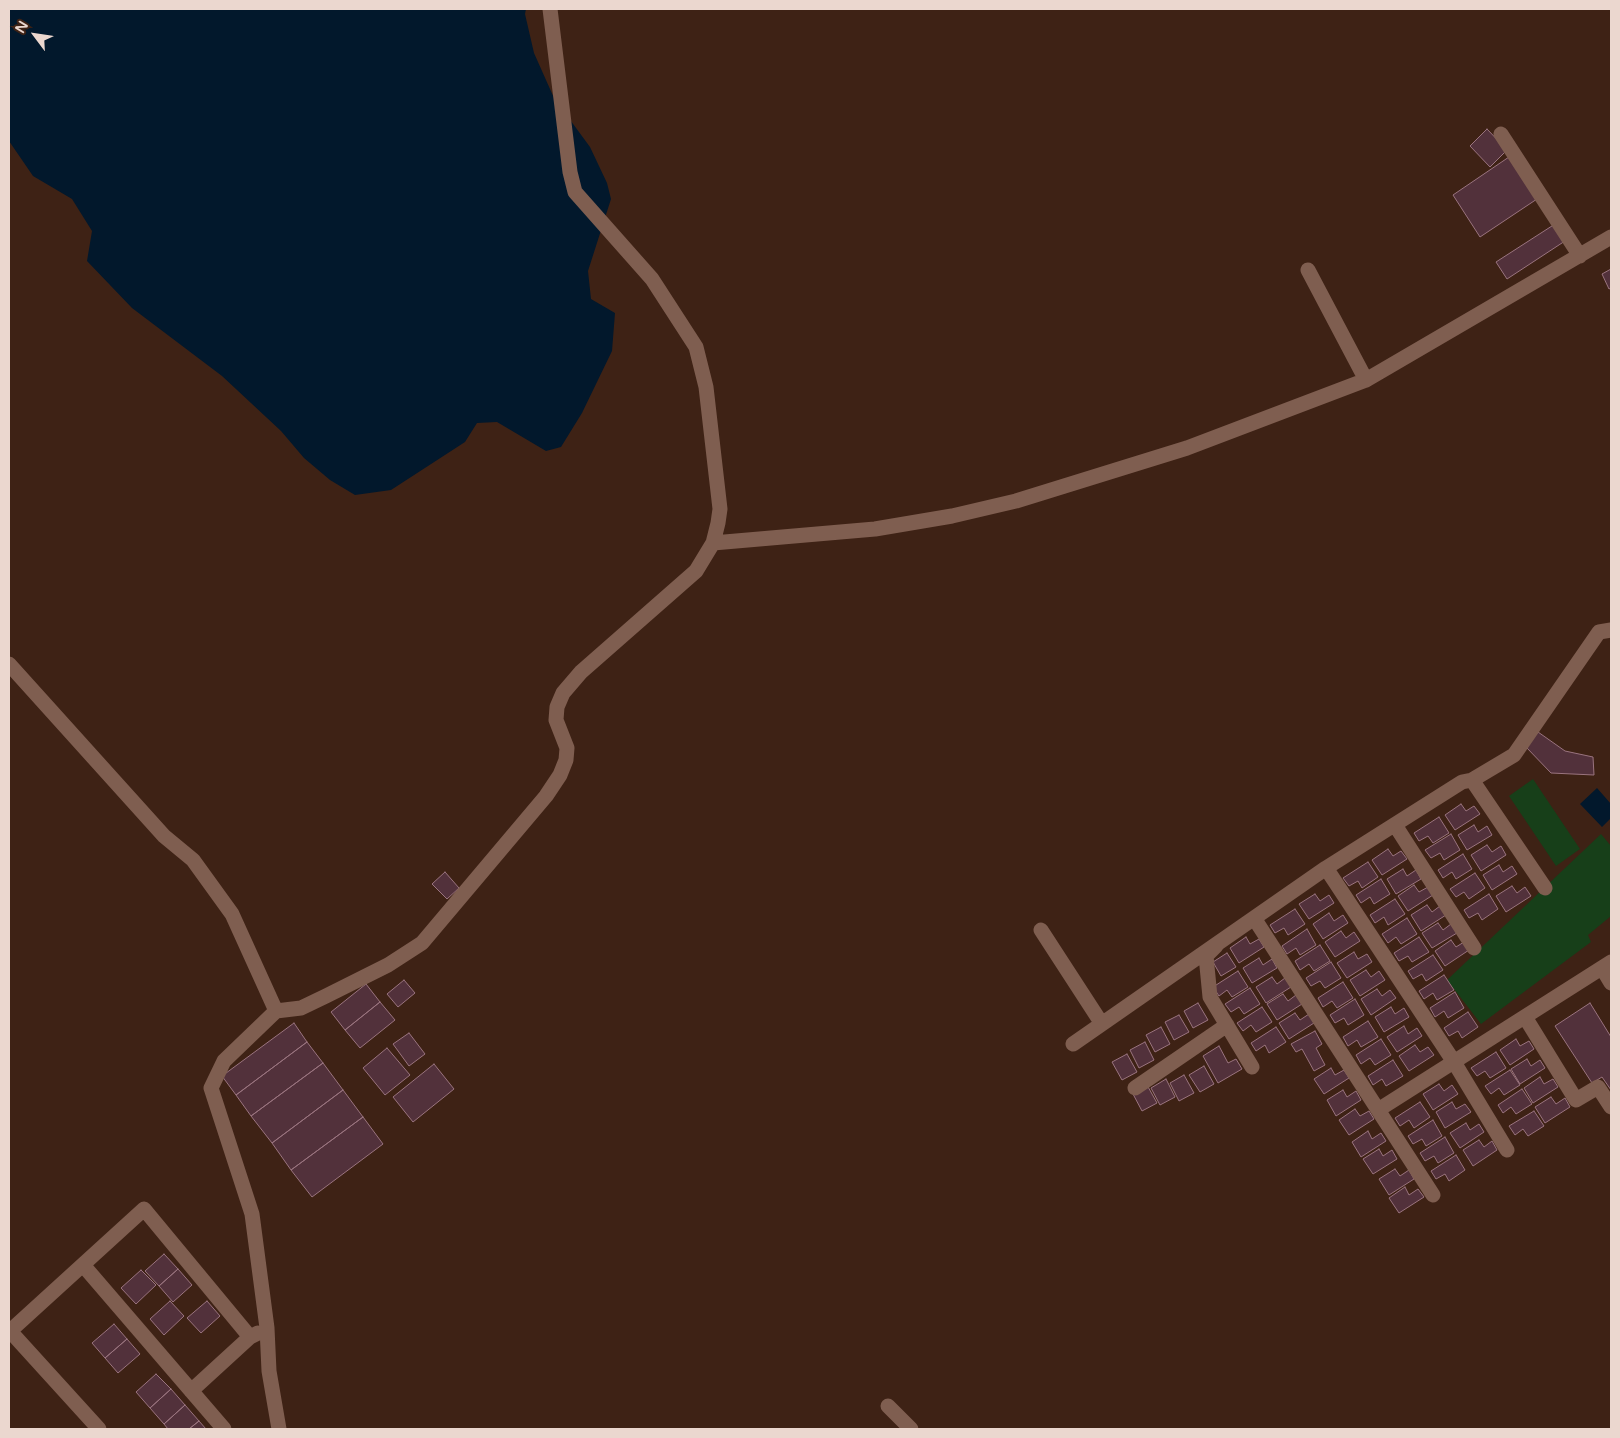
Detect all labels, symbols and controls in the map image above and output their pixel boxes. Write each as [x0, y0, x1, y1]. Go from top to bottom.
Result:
north arrow [10, 10, 60, 60]
text: N [12, 18, 32, 36]

